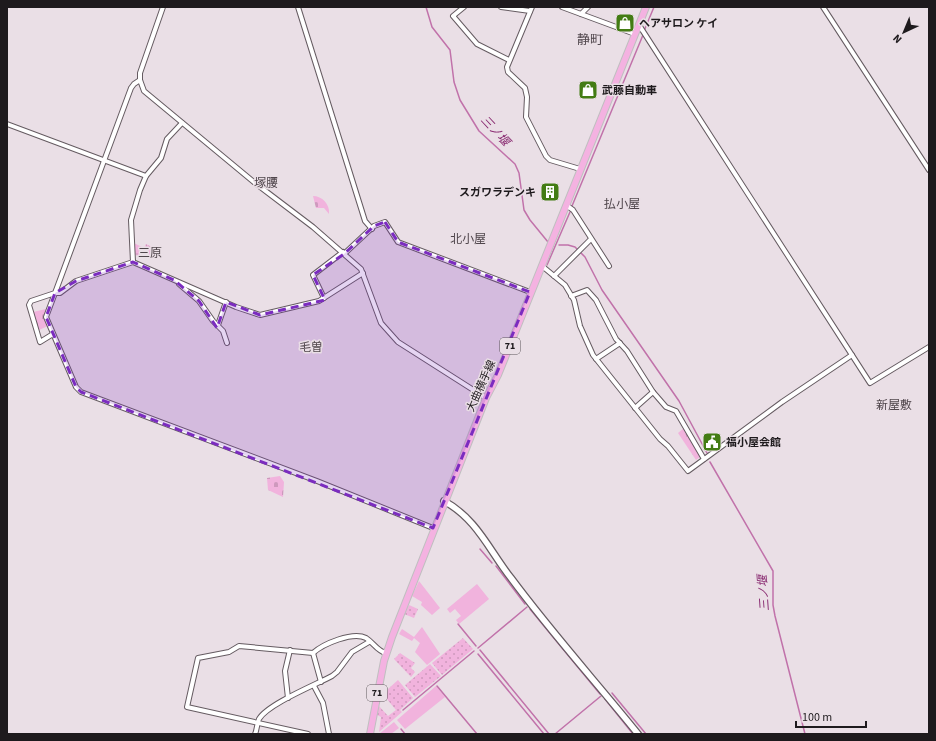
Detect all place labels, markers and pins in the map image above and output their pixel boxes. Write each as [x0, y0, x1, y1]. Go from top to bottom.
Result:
shop icon: ヘアサロン ケイ [614, 12, 636, 34]
place label: ヘアサロン ケイ [639, 16, 718, 31]
shop icon: 武藤自動車 [577, 79, 599, 101]
place label: 武藤自動車 [602, 83, 657, 98]
building icon: スガワラデンキ [539, 181, 561, 203]
place label: スガワラデンキ [459, 185, 536, 200]
public building icon: 福小屋会館 [701, 431, 723, 453]
place label: 福小屋会館 [726, 435, 781, 450]

